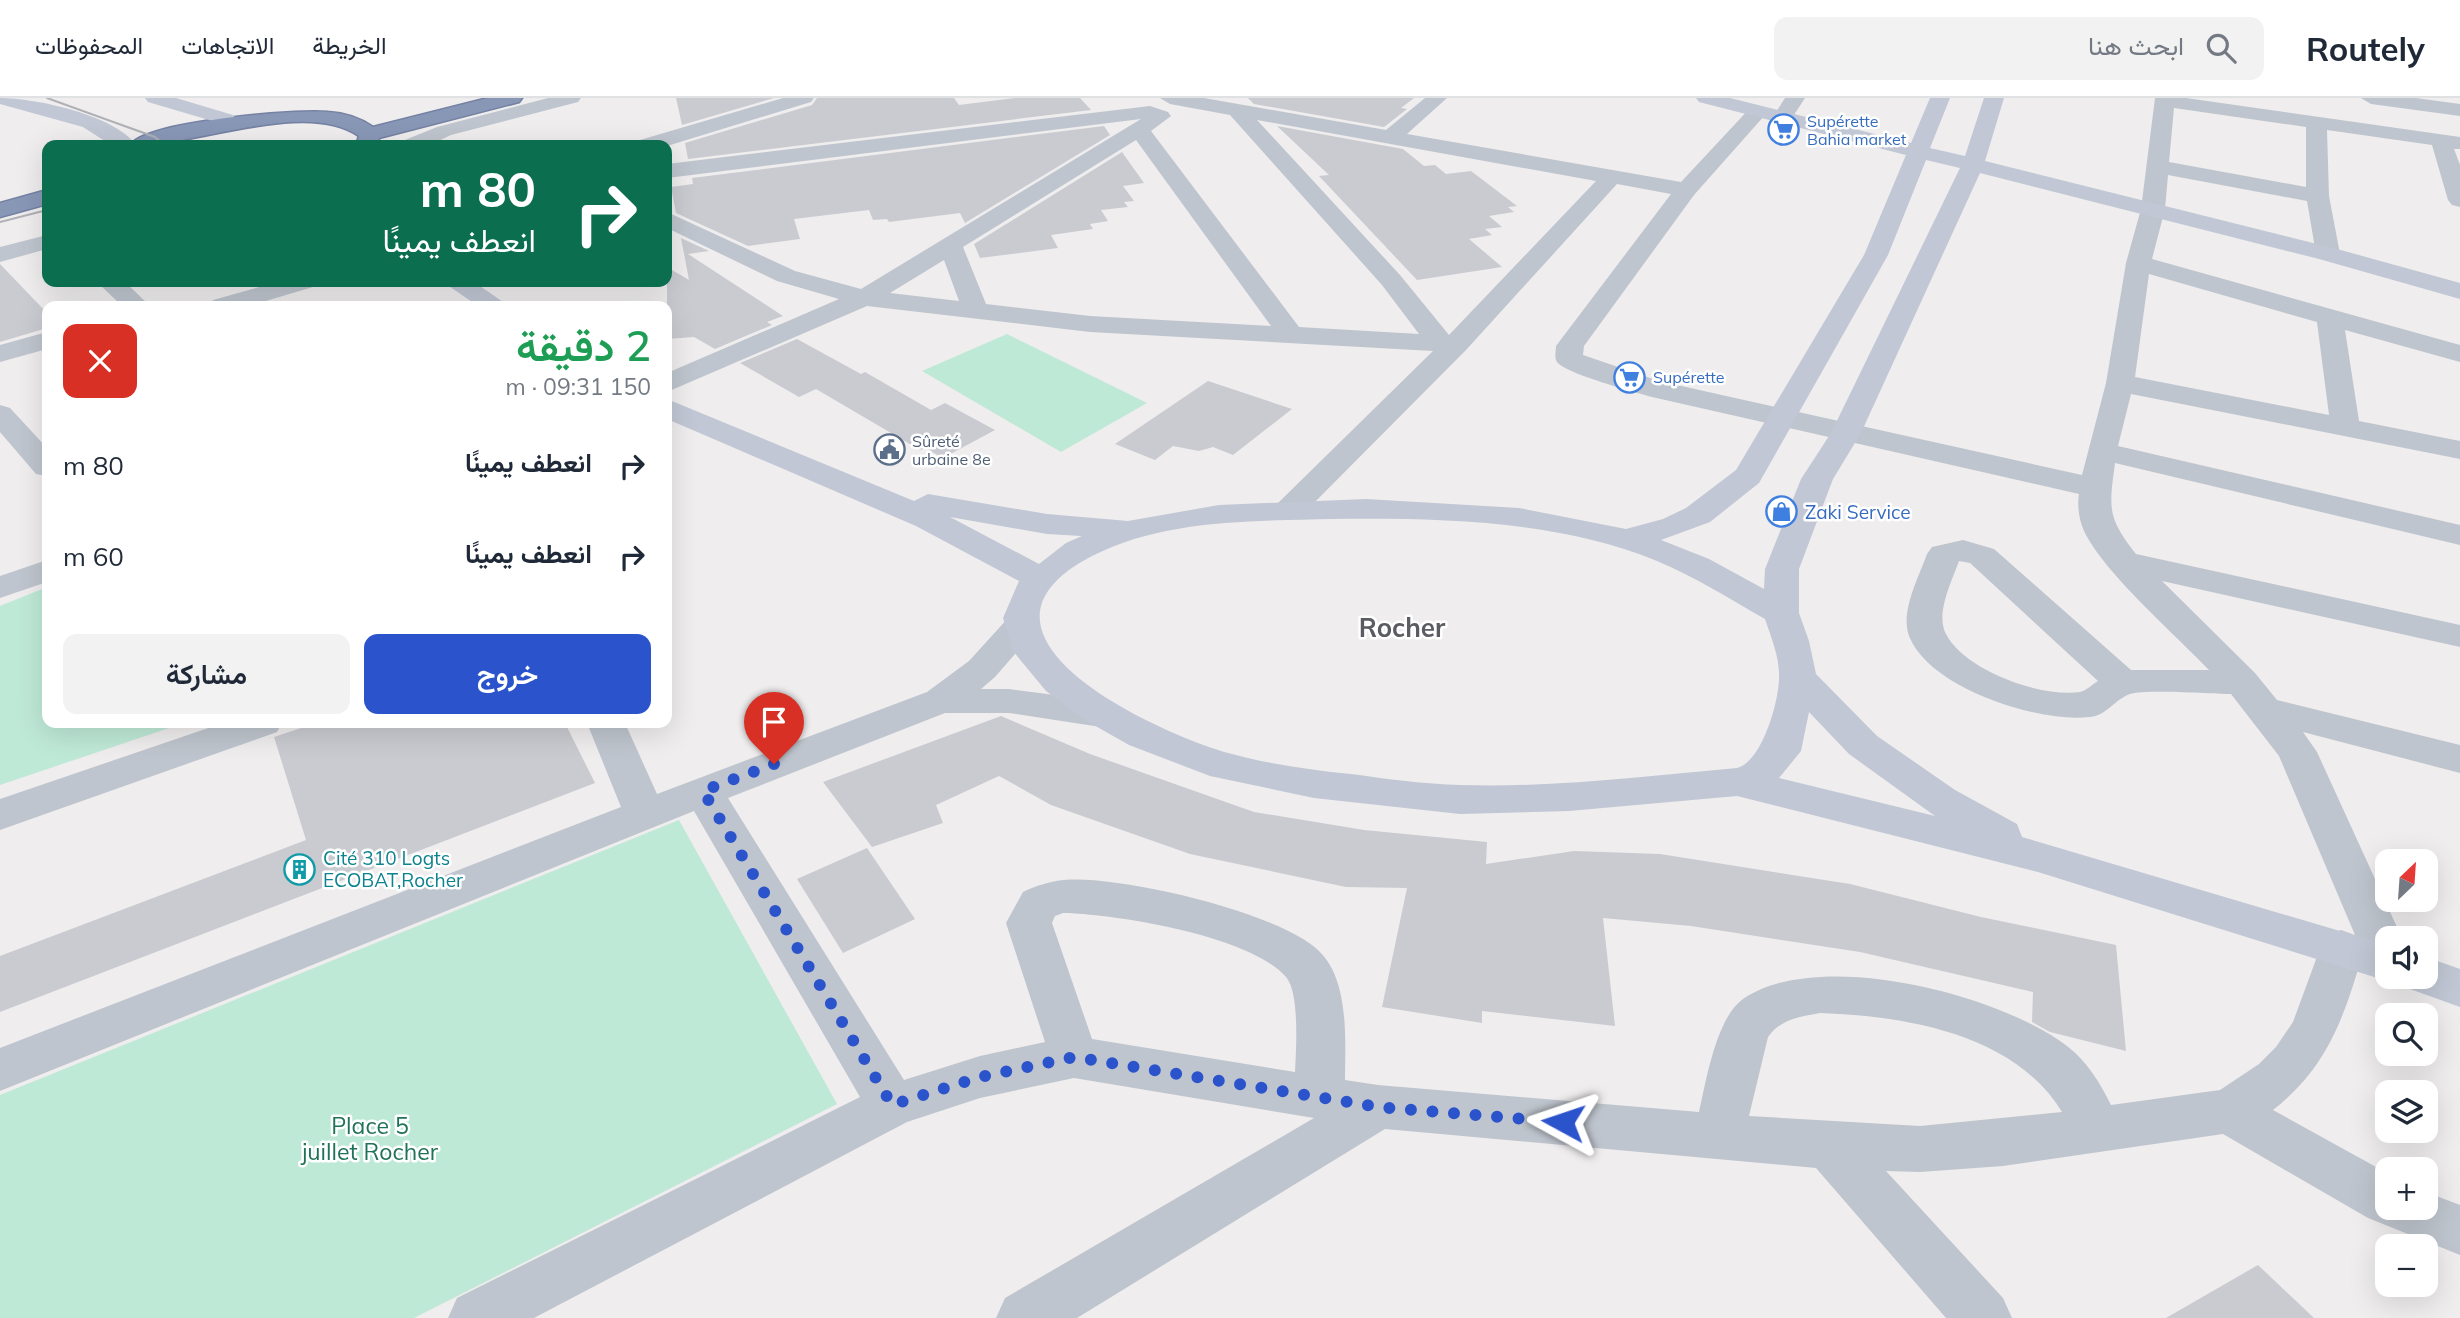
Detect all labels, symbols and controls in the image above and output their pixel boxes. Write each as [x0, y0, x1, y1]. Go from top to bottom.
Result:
search box [1774, 17, 2264, 80]
text: Routely [2306, 28, 2425, 69]
text: ابحث هنا [2088, 29, 2184, 62]
icon: search [2202, 29, 2240, 67]
text: المحفوظات [35, 30, 143, 60]
text: الاتجاهات [181, 30, 274, 60]
text: الخريطة [312, 30, 387, 60]
place label: Supérette Bahia market [1807, 111, 1907, 149]
supermarket icon: Supérette Bahia market [1767, 113, 1801, 147]
text: 80 m [420, 158, 536, 219]
icon: right [560, 168, 651, 259]
text: انعطف يمينًا [382, 220, 536, 260]
text: 2 دقيقة [516, 319, 651, 372]
button: close [63, 324, 137, 398]
supermarket icon: Supérette [1613, 360, 1647, 394]
place label: Supérette [1653, 367, 1725, 387]
text: 150 m · 09:31 [506, 372, 651, 401]
place label: Sûreté urbaine 8e [912, 431, 991, 469]
public building icon: Sûreté urbaine 8e [872, 433, 906, 467]
text: انعطف يمينًا [465, 446, 592, 479]
icon: right [613, 447, 651, 485]
text: 80 m [63, 449, 124, 482]
shop icon: Zaki Service [1765, 495, 1799, 529]
place label: Zaki Service [1805, 500, 1911, 524]
text: انعطف يمينًا [465, 537, 592, 570]
icon: right [613, 538, 651, 576]
text: 60 m [63, 540, 124, 573]
district label: Rocher [1359, 611, 1446, 644]
button: مشاركة [63, 634, 350, 714]
button: خروج [364, 634, 651, 714]
pin [744, 692, 804, 764]
icon: arrive [755, 703, 793, 741]
place label: Cité 310 Logts ECOBAT,Rocher [323, 846, 463, 892]
north arrow [2375, 849, 2438, 912]
map controls [2375, 849, 2438, 1297]
building icon: Cité 310 Logts ECOBAT,Rocher [283, 852, 317, 886]
button: sound [2375, 926, 2438, 989]
button: search [2375, 1003, 2438, 1066]
button: layers [2375, 1080, 2438, 1143]
position arrow [1526, 1085, 1600, 1159]
park label: Place 5 juillet Rocher [300, 1111, 439, 1166]
button: + [2375, 1157, 2438, 1220]
button: − [2375, 1234, 2438, 1297]

